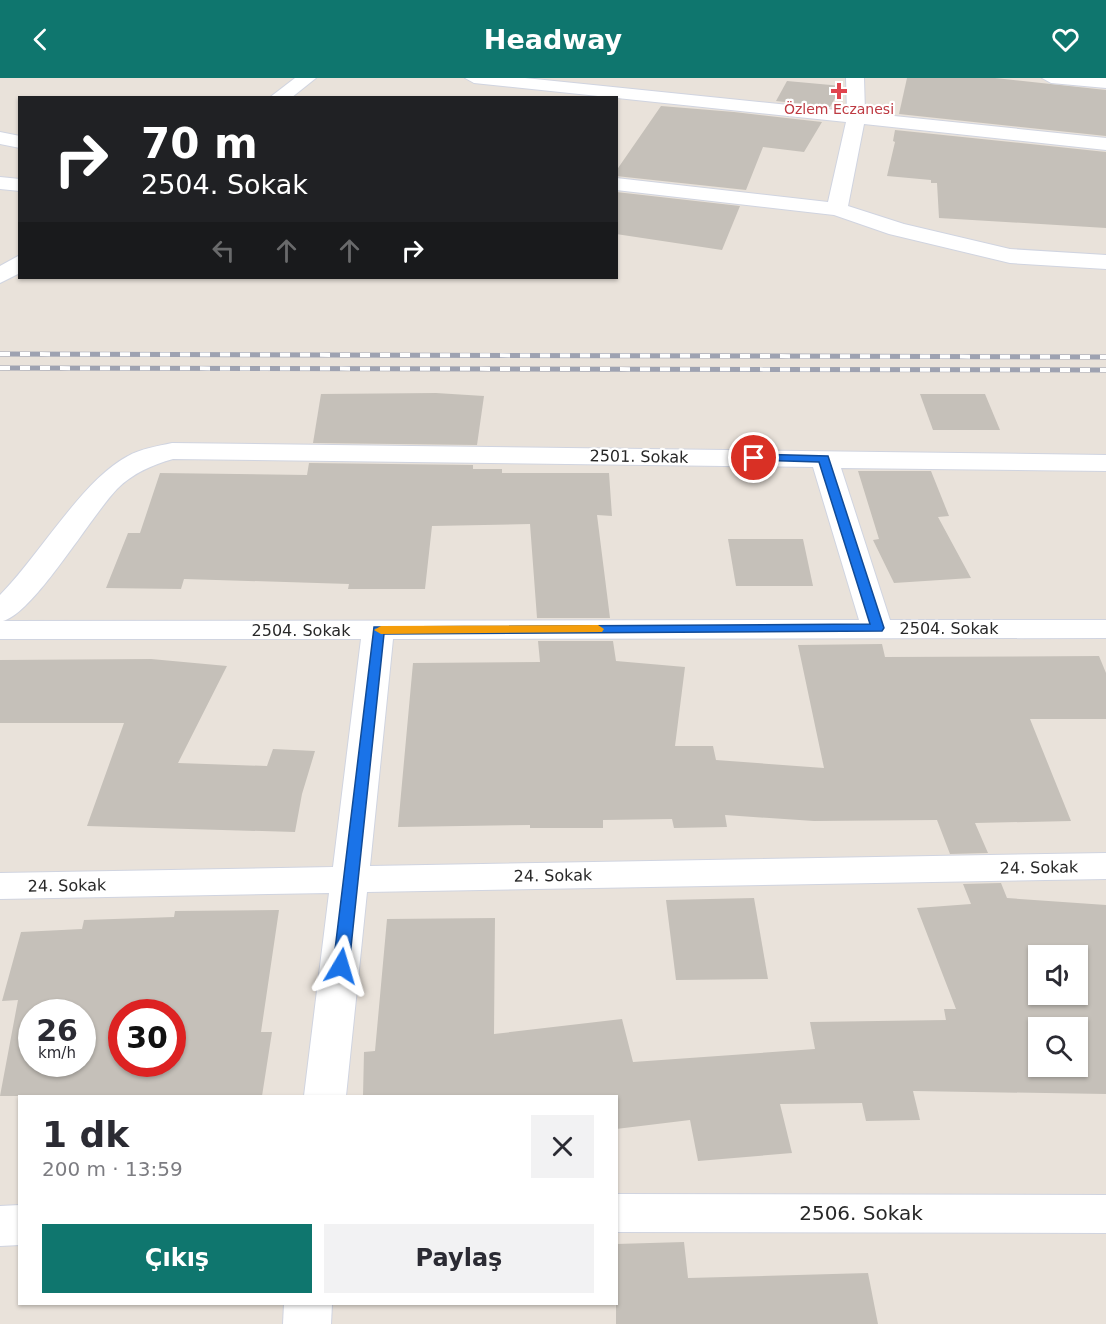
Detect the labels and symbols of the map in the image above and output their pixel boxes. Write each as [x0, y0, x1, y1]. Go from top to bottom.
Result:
marker: Özlem Eczanesi [832, 84, 846, 98]
place label: Özlem Eczanesi [784, 100, 894, 117]
pin [728, 432, 779, 483]
street label: 2501. Sokak [589, 446, 689, 467]
street label: 2504. Sokak [900, 619, 999, 638]
street label: 2504. Sokak [252, 621, 351, 640]
street label: 24. Sokak [1000, 857, 1079, 878]
street label: 24. Sokak [514, 865, 593, 886]
street label: 24. Sokak [28, 875, 107, 896]
position arrow [309, 934, 373, 998]
speed limit sign: 30 [108, 999, 186, 1077]
street label: 2506. Sokak [799, 1201, 923, 1225]

